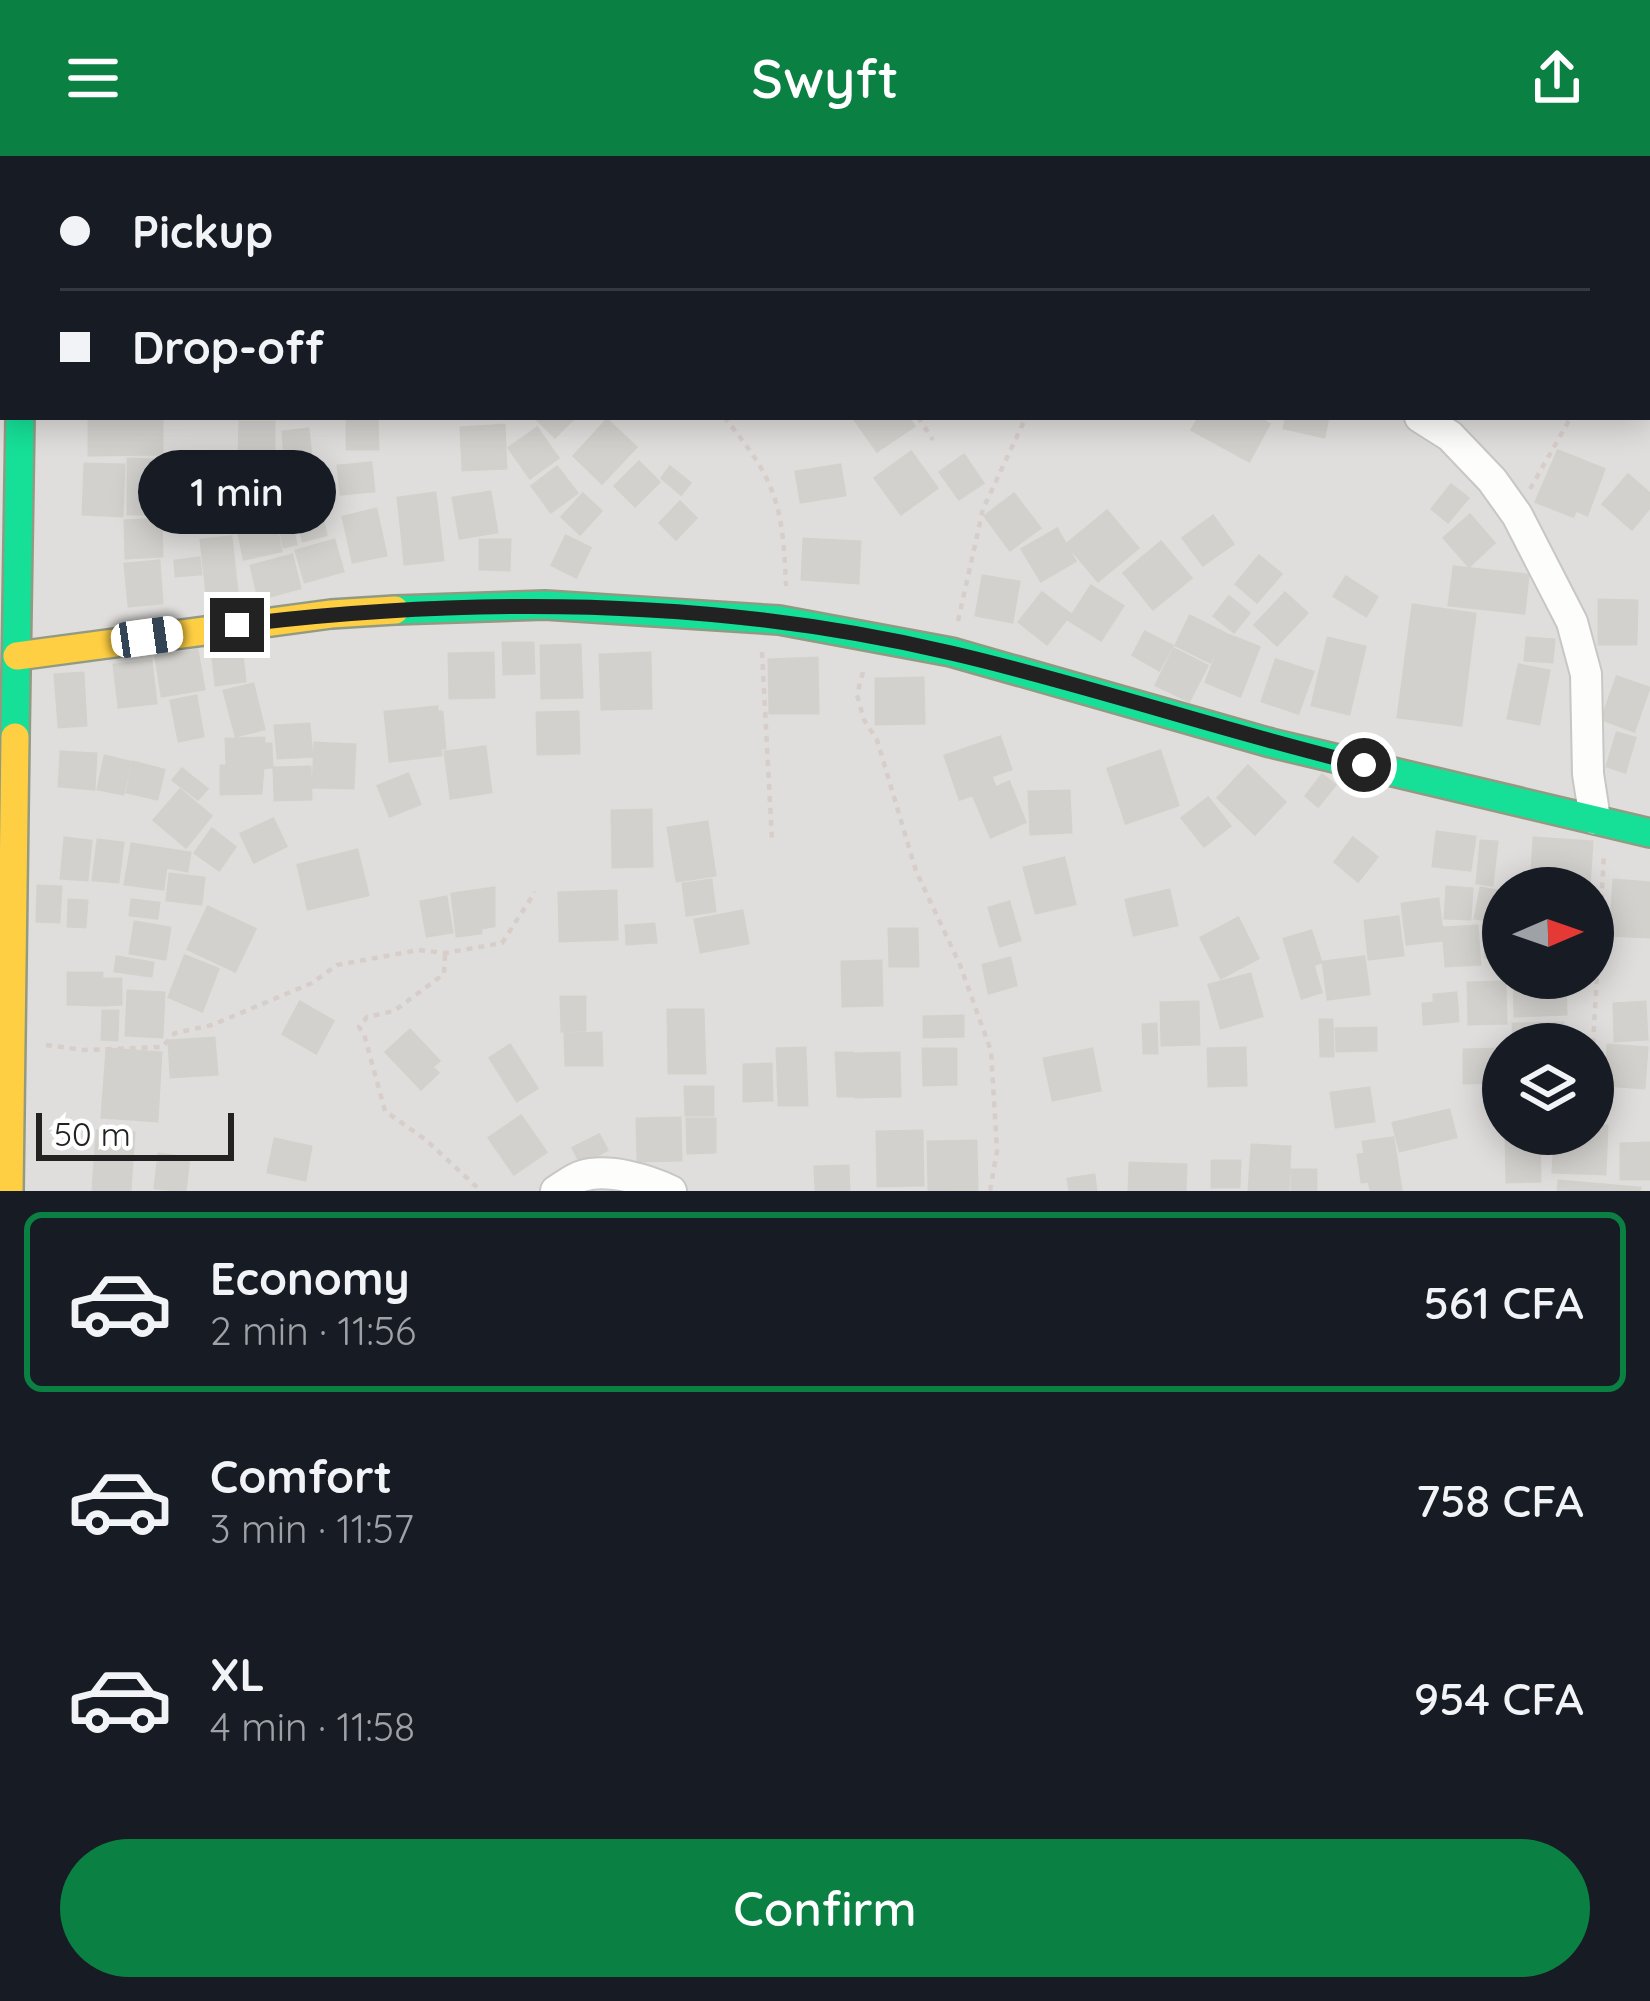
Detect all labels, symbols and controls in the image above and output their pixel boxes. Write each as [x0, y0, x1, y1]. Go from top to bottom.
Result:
text: Swyft [751, 44, 899, 112]
icon: menu [60, 45, 126, 111]
icon: share [1524, 45, 1590, 111]
text: Pickup [132, 203, 273, 259]
text: Drop-off [132, 319, 324, 375]
callout: 1 min [138, 451, 336, 535]
text: 1 min [190, 467, 284, 516]
route end [210, 598, 264, 652]
car [109, 614, 185, 660]
route start [1337, 738, 1391, 792]
north arrow [1482, 867, 1614, 999]
map controls [1482, 867, 1614, 1155]
button: layers [1482, 1023, 1614, 1155]
scale bar [36, 1107, 234, 1160]
text: 50 m [54, 1113, 131, 1154]
icon: car [66, 1248, 174, 1356]
text: Economy [210, 1250, 410, 1306]
text: 561 CFA [1423, 1274, 1584, 1330]
text: 2 min · 11:56 [210, 1306, 416, 1355]
icon: car [66, 1446, 174, 1554]
text: Comfort [210, 1448, 392, 1504]
text: 758 CFA [1416, 1472, 1584, 1528]
text: 3 min · 11:57 [210, 1504, 414, 1553]
icon: car [66, 1644, 174, 1752]
text: XL [210, 1646, 265, 1702]
text: 954 CFA [1414, 1670, 1584, 1726]
text: 4 min · 11:58 [210, 1702, 415, 1751]
button: Confirm [60, 1839, 1590, 1977]

